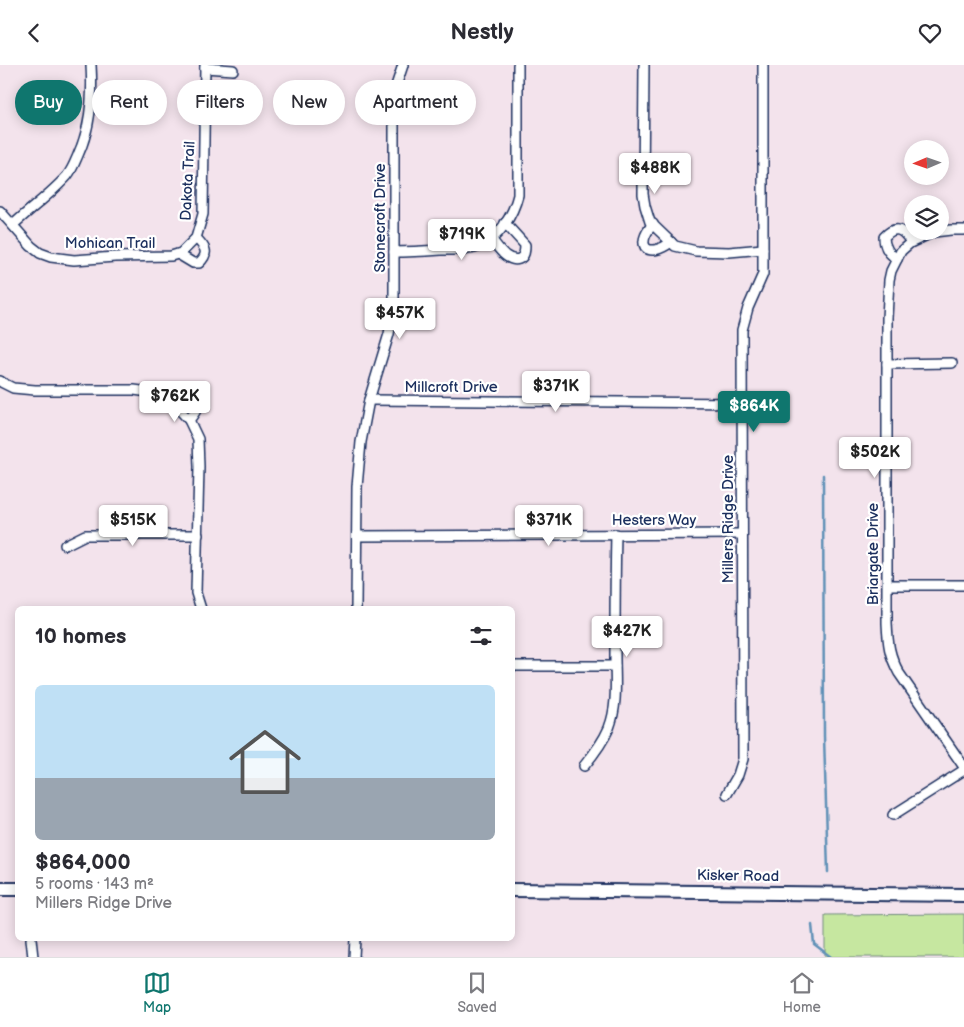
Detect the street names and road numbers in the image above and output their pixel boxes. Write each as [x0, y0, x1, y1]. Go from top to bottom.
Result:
street label: Dakota Trail [176, 141, 200, 221]
street label: Stonecroft Drive [371, 163, 390, 273]
street label: Mohican Trail [65, 234, 155, 253]
street label: Millcroft Drive [404, 378, 498, 397]
street label: Millers Ridge Drive [719, 455, 738, 583]
street label: Briargate Drive [864, 503, 883, 605]
street label: Hesters Way [612, 511, 697, 530]
street label: Kisker Road [697, 866, 779, 886]

